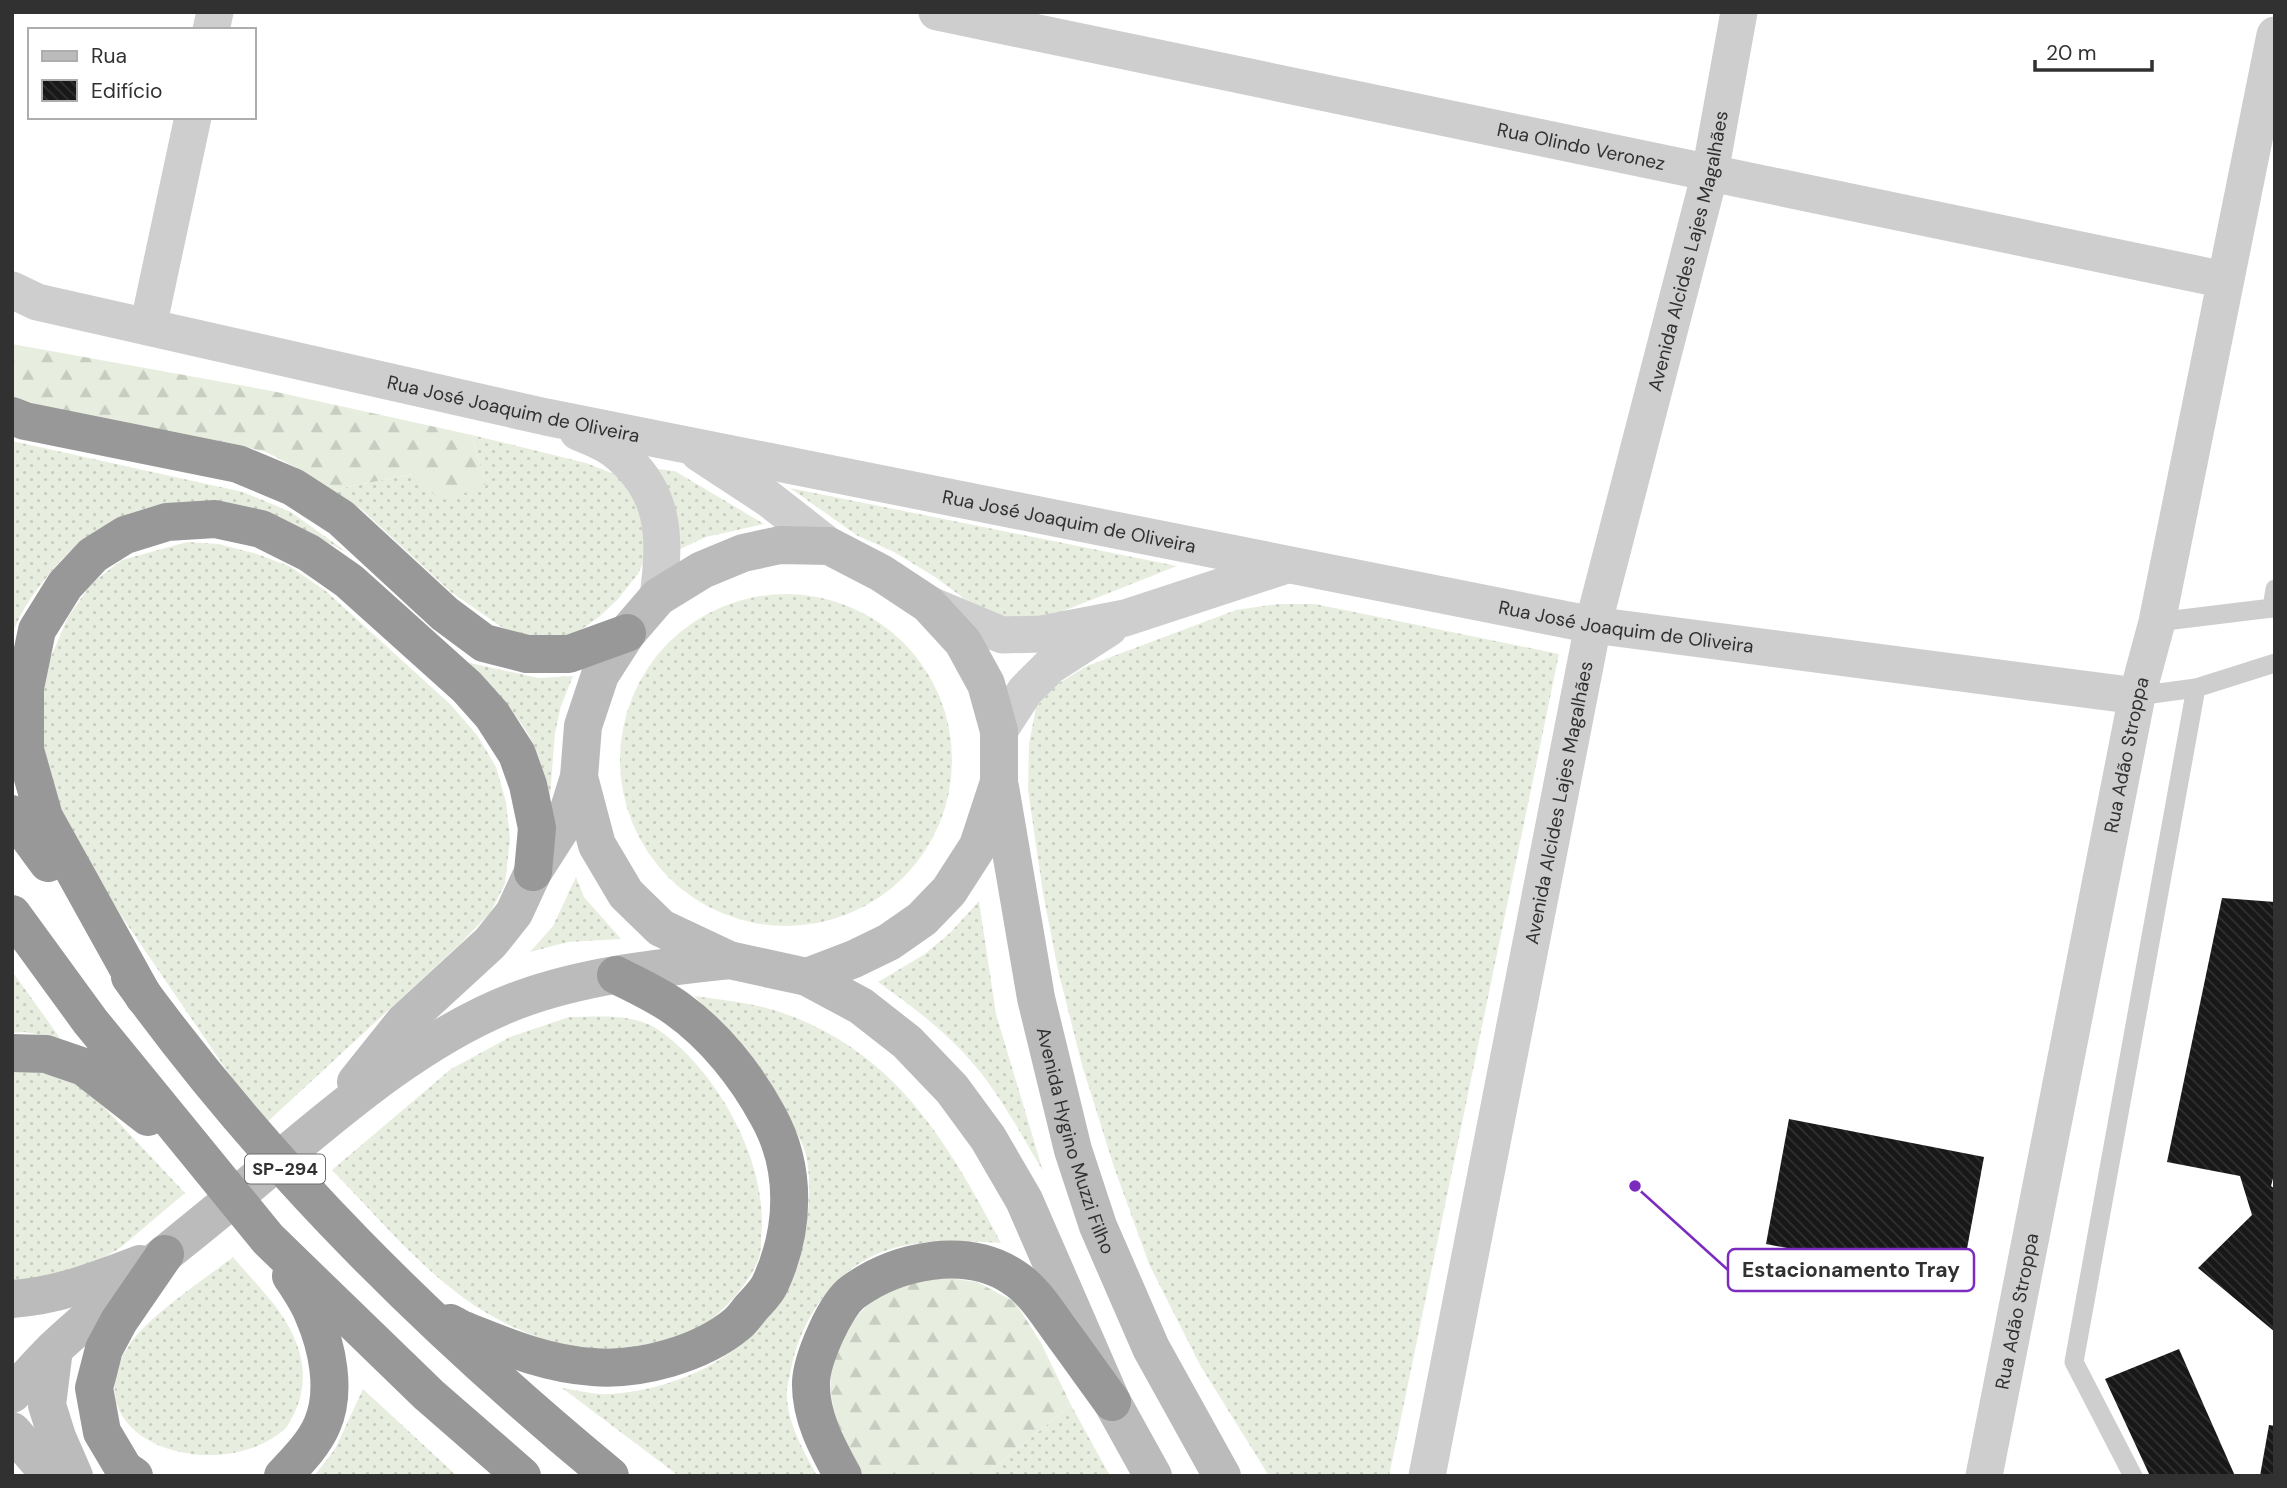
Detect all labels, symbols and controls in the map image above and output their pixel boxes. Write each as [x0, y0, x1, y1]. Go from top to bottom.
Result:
legend [28, 28, 256, 119]
scale bar [2035, 28, 2152, 72]
text: 20 m [2046, 39, 2097, 67]
text: Rua [91, 42, 127, 70]
text: Edifício [91, 77, 162, 105]
street label: Avenida Alcides Lajes Magalhães [1642, 109, 1733, 394]
street label: Rua Olindo Veronez [1495, 116, 1667, 176]
street label: Rua José Joaquim de Oliveira [385, 369, 642, 448]
street label: Rua José Joaquim de Oliveira [940, 484, 1198, 558]
street label: Rua José Joaquim de Oliveira [1496, 594, 1755, 658]
street label: Avenida Alcides Lajes Magalhães [1519, 659, 1598, 946]
street label: Rua Adão Stroppa [2098, 674, 2154, 835]
street label: Avenida Hygino Muzzi Filho [1031, 1025, 1121, 1258]
road number: SP-294 [245, 1154, 325, 1184]
street label: Rua Adão Stroppa [1989, 1231, 2044, 1392]
callout: Estacionamento Tray [1728, 1249, 1974, 1291]
text: Estacionamento Tray [1742, 1256, 1960, 1284]

